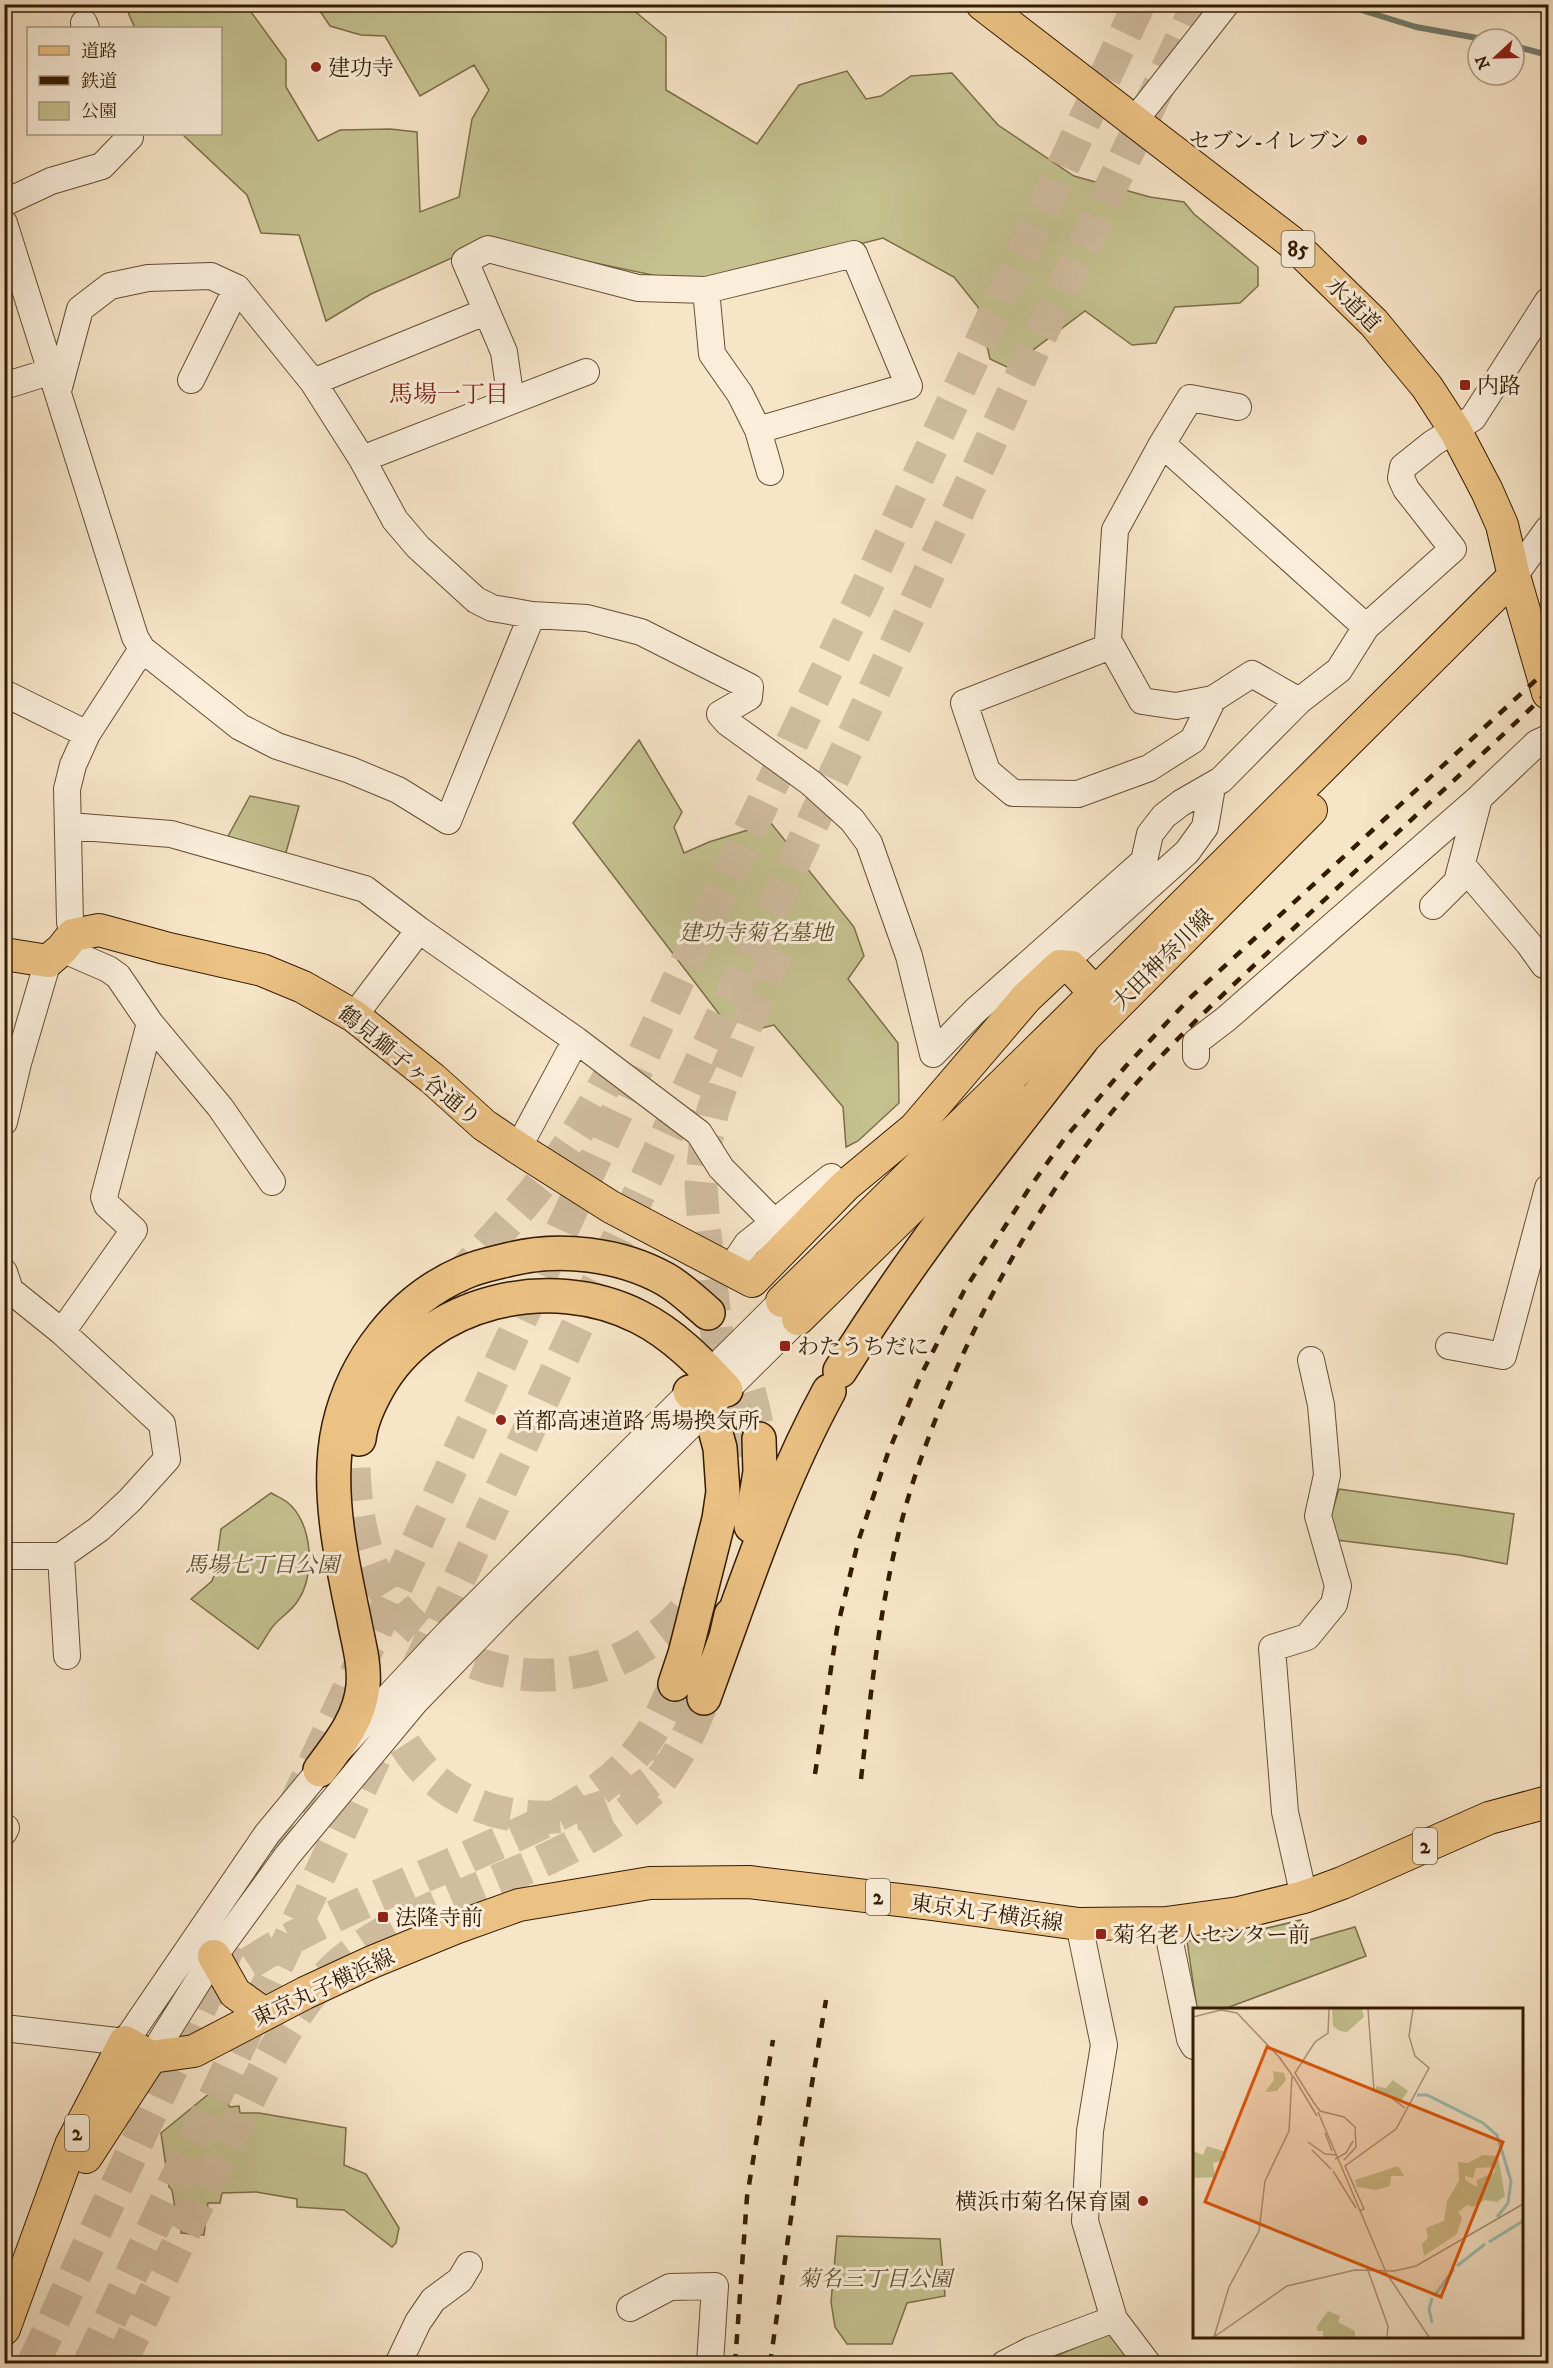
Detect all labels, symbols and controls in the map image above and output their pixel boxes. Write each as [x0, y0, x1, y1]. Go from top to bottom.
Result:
legend [27, 27, 222, 135]
north arrow [1466, 27, 1526, 87]
text: 道路 [81, 41, 117, 63]
text: N [1471, 52, 1495, 72]
place label: 建功寺 [328, 55, 394, 82]
marker: 建功寺 [309, 60, 323, 74]
text: 鉄道 [81, 71, 117, 93]
text: 公園 [81, 101, 117, 123]
place label: セブン-イレブン [1189, 128, 1350, 155]
marker: セブン-イレブン [1355, 133, 1369, 147]
road number: 85 [1282, 231, 1314, 267]
street label: 水道道 [1320, 272, 1386, 338]
place label: 内路 [1477, 373, 1521, 400]
marker: 内路 [1458, 378, 1472, 392]
district label: 馬場一丁目 [389, 380, 509, 410]
street label: 大田神奈川線 [1107, 904, 1219, 1016]
park label: 建功寺菊名墓地 [679, 920, 835, 947]
street label: 鶴見獅子ヶ谷通り [332, 1000, 486, 1132]
place label: わたうちだに [797, 1334, 929, 1361]
marker: わたうちだに [778, 1339, 792, 1353]
place label: 首都高速道路 馬場換気所 [513, 1408, 760, 1435]
marker: 首都高速道路 馬場換気所 [494, 1413, 508, 1427]
park label: 馬場七丁目公園 [185, 1552, 342, 1579]
road number: 2 [1413, 1828, 1437, 1864]
road number: 2 [866, 1879, 890, 1915]
street label: 東京丸子横浜線 [909, 1889, 1065, 1938]
place label: 法隆寺前 [395, 1905, 483, 1932]
marker: 法隆寺前 [376, 1910, 390, 1924]
place label: 菊名老人センター前 [1113, 1922, 1310, 1949]
marker: 菊名老人センター前 [1094, 1927, 1108, 1941]
street label: 東京丸子横浜線 [248, 1944, 399, 2033]
inset map [1193, 2008, 1523, 2338]
road number: 2 [65, 2115, 89, 2151]
place label: 横浜市菊名保育園 [955, 2189, 1131, 2216]
marker: 横浜市菊名保育園 [1136, 2194, 1150, 2208]
park label: 菊名三丁目公園 [798, 2266, 955, 2293]

